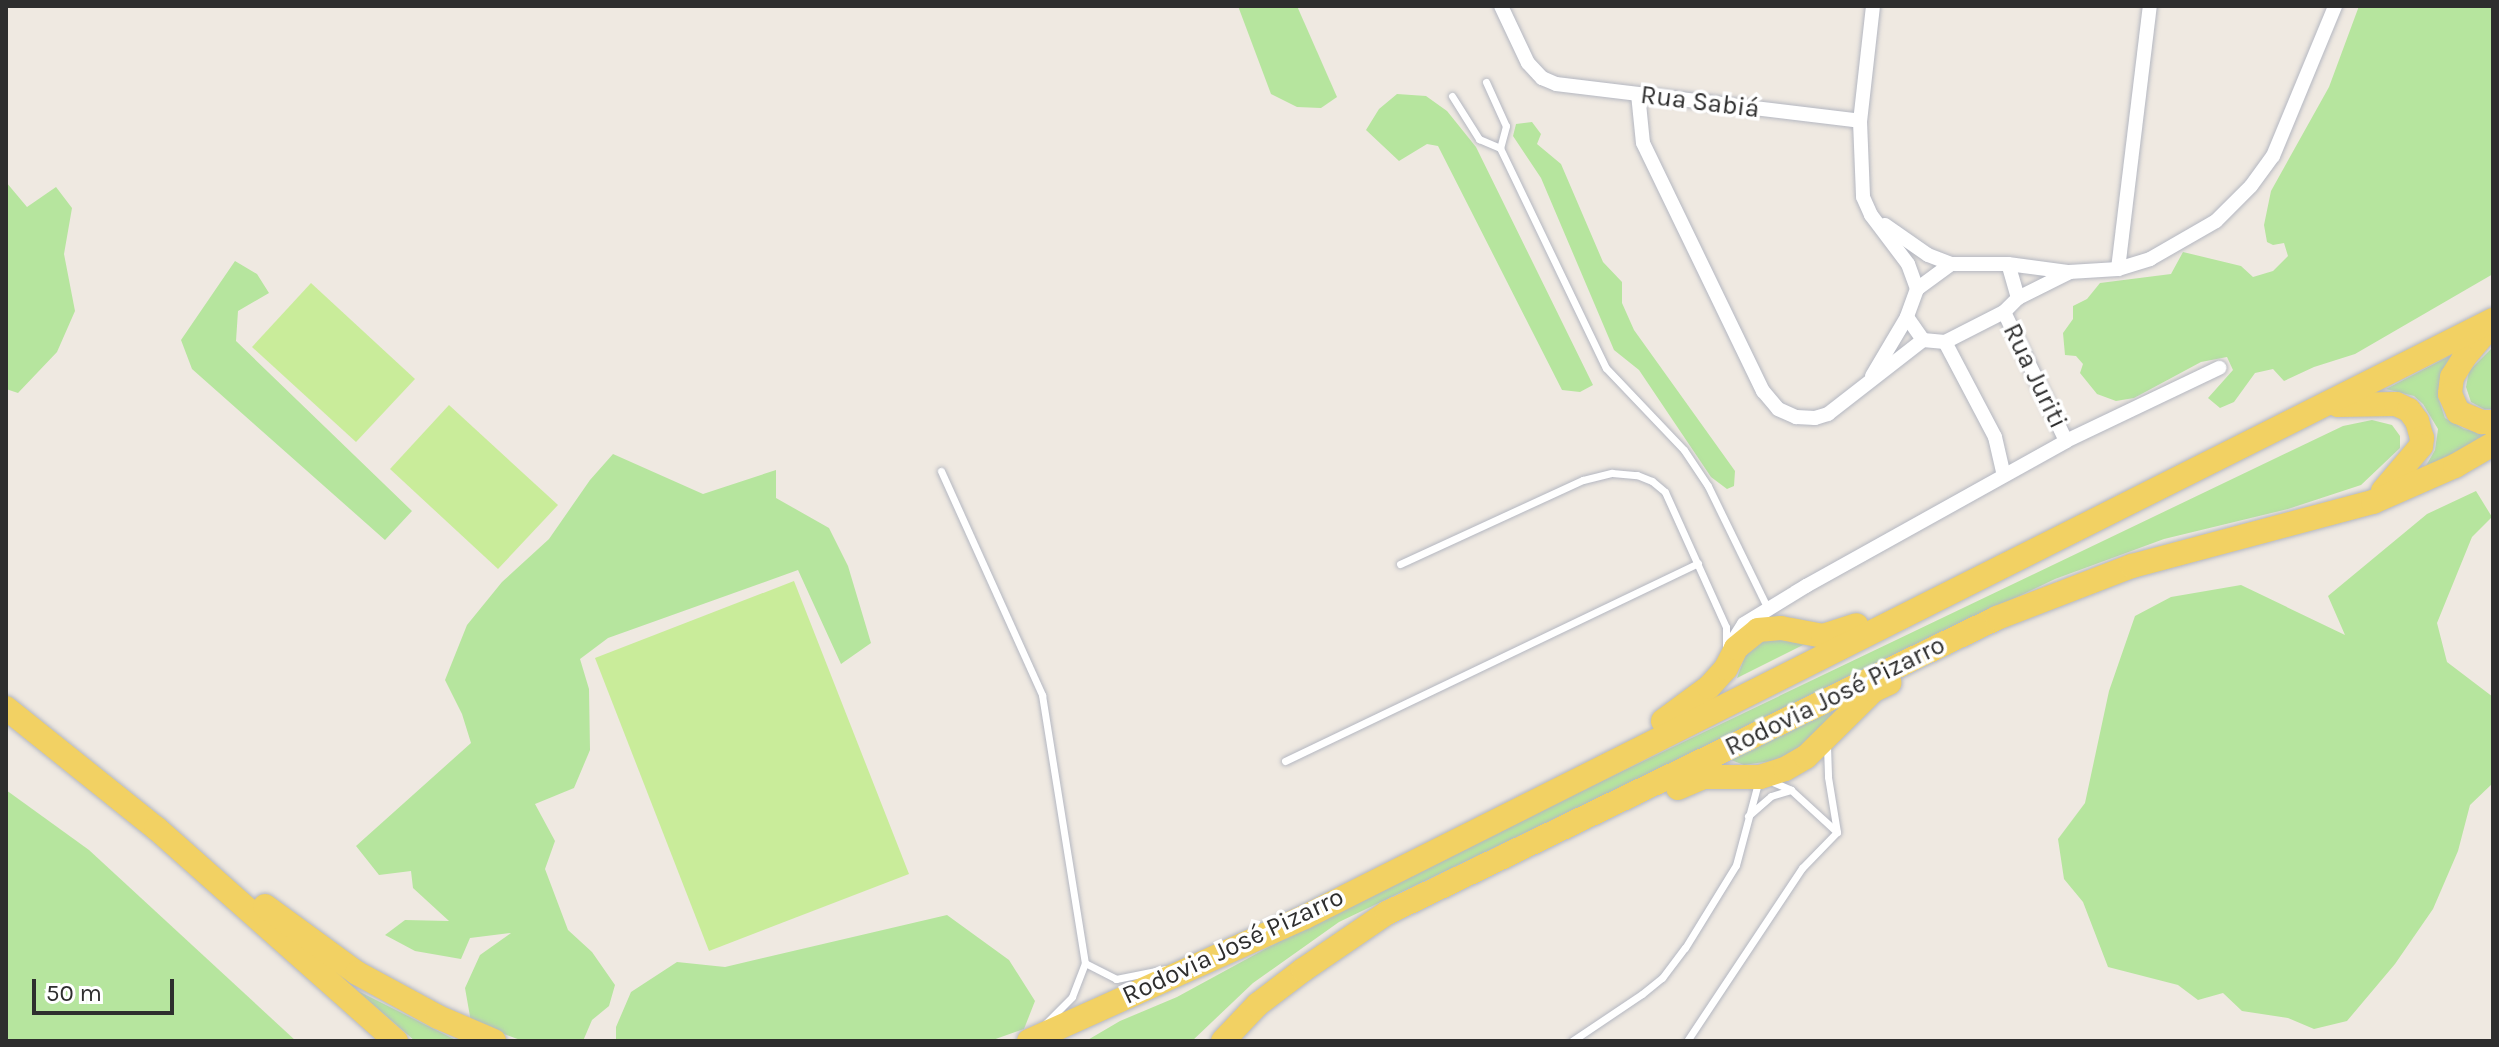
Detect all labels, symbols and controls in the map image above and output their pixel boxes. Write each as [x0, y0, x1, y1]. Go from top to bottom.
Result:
street label: Rua Sabiá [1639, 79, 1761, 125]
street label: Rua Juriti [1996, 318, 2074, 434]
street label: Rodovia José Pizarro [1720, 629, 1950, 763]
street label: Rodovia José Pizarro [1117, 881, 1349, 1011]
scale bar [36, 963, 178, 1013]
text: 50 m [46, 979, 102, 1007]

